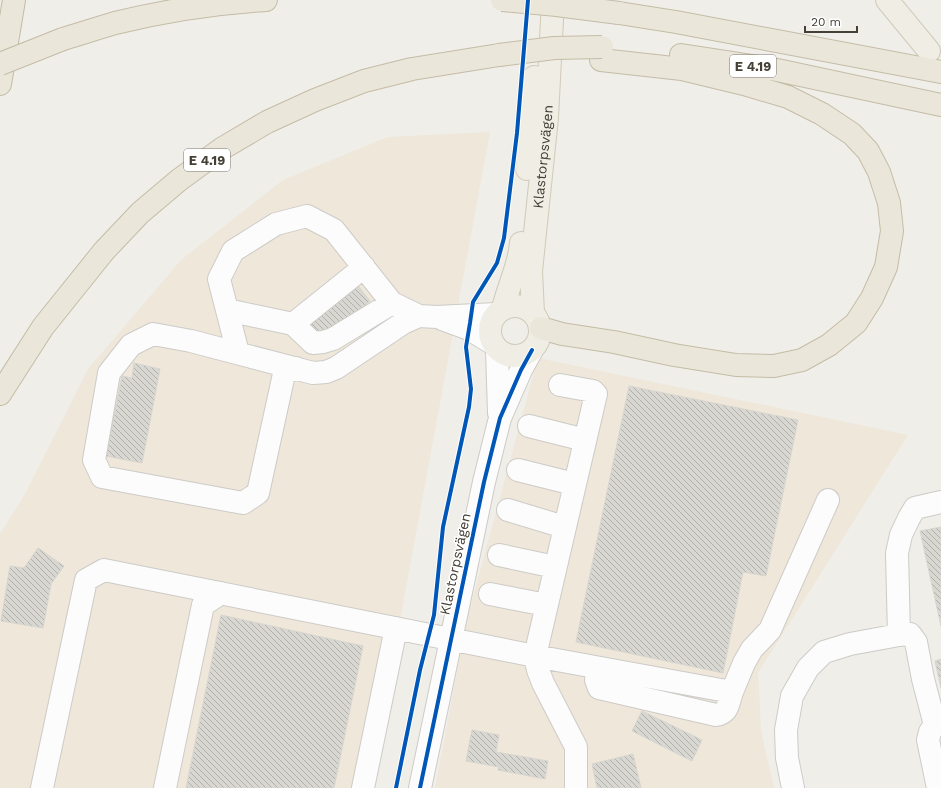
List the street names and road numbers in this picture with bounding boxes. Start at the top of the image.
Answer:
road number: E 4.19 [730,55,776,77]
street label: Klastorpsvägen [530,104,556,209]
road number: E 4.19 [184,149,230,171]
street label: Klastorpsvägen [436,512,474,616]

